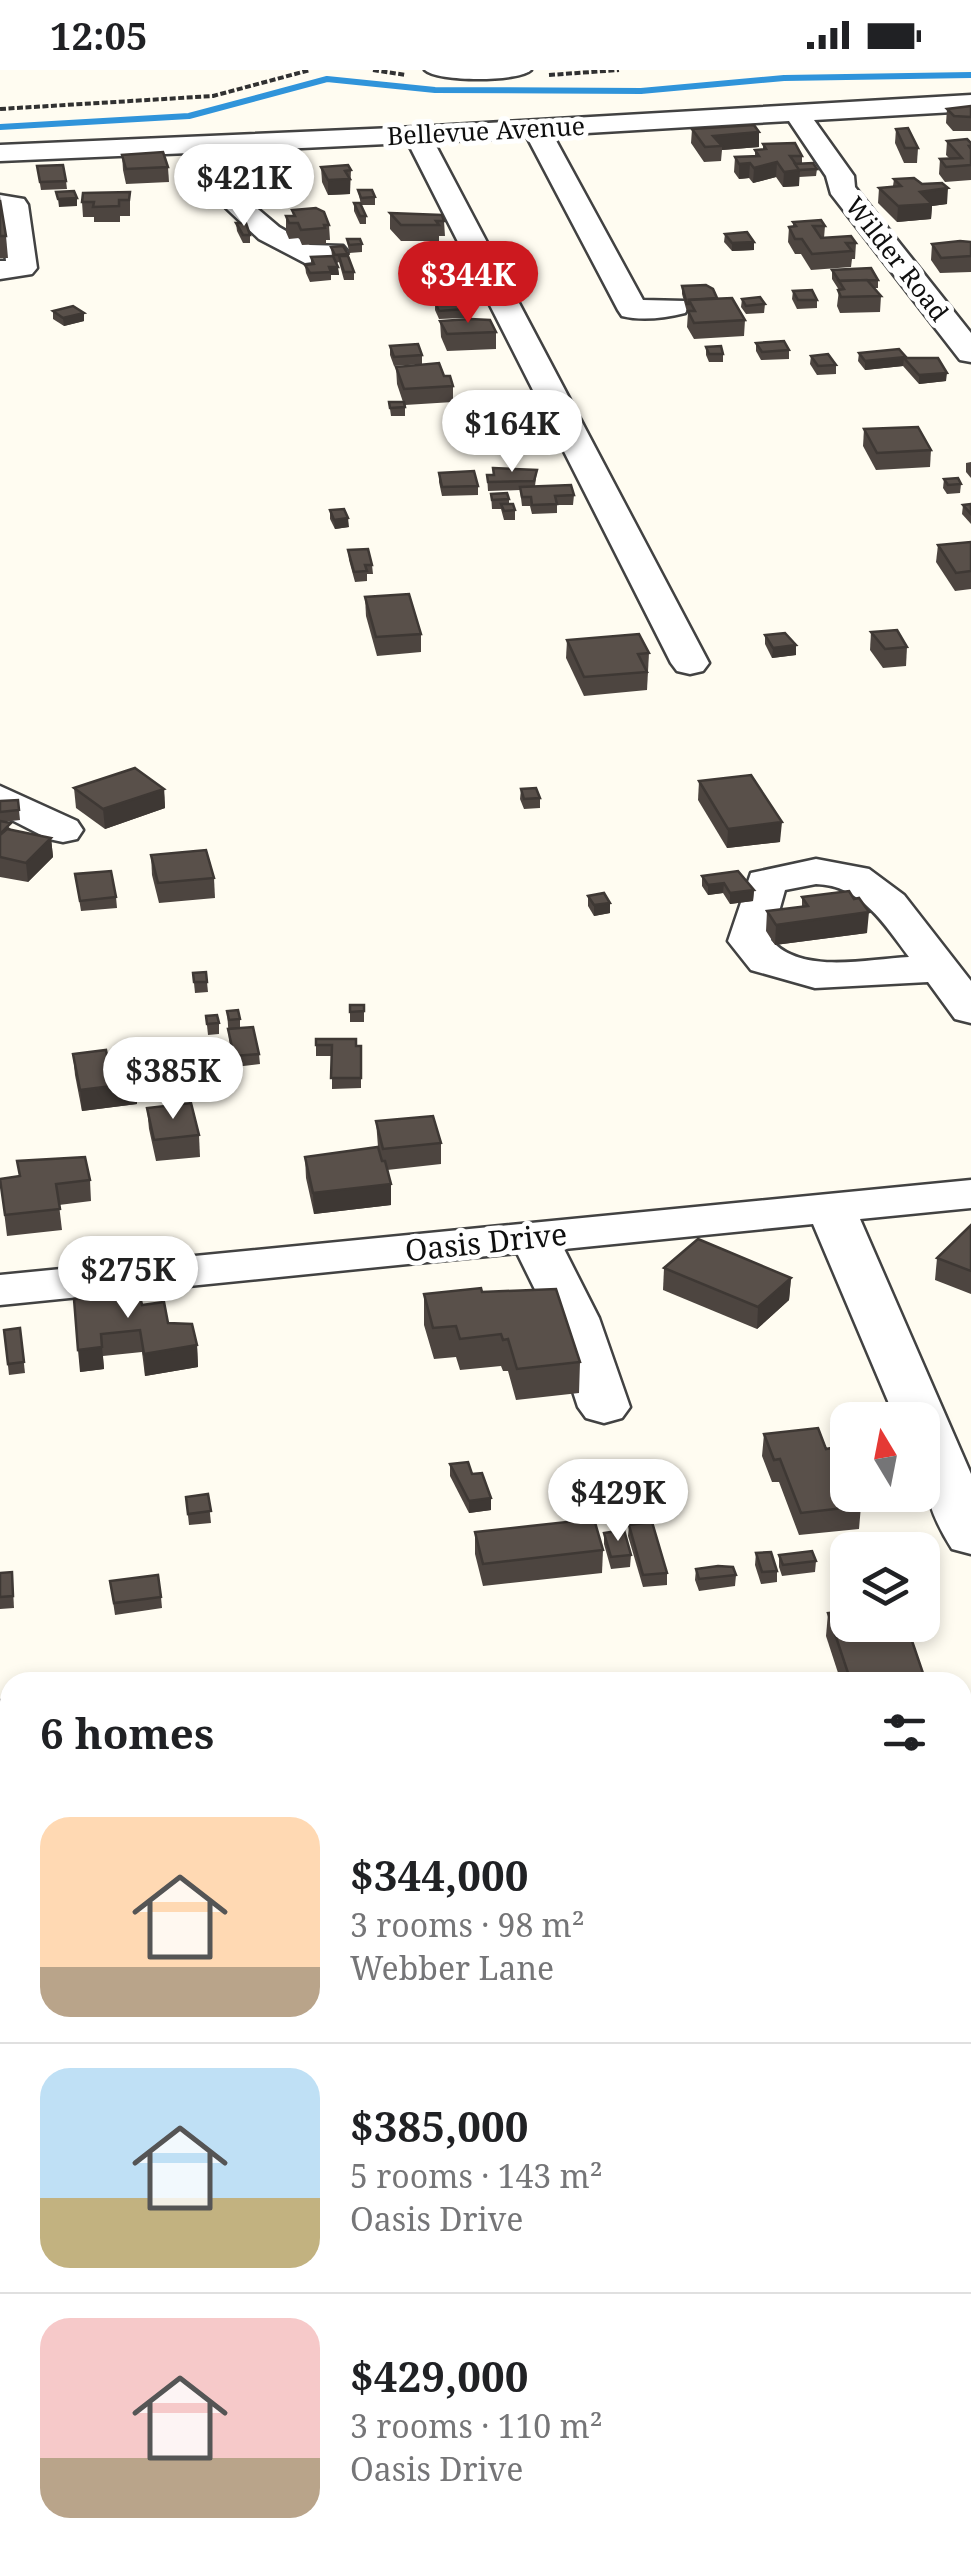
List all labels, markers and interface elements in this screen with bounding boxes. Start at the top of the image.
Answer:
text: 12:05 [50,9,147,61]
street label: Bellevue Avenue [386,108,586,152]
pin: $421K [174,144,314,229]
text: $421K [196,155,292,198]
street label: Wilder Road [838,189,957,328]
pin: $344K [398,241,538,326]
text: $344K [420,252,516,295]
pin: $164K [442,390,582,475]
text: $164K [464,401,560,444]
pin: $385K [103,1037,243,1122]
text: $385K [125,1048,221,1091]
street label: Oasis Drive [403,1213,569,1270]
pin: $275K [58,1236,198,1321]
text: $275K [80,1247,176,1290]
north arrow [830,1402,940,1512]
map controls [830,1402,940,1642]
pin: $429K [548,1459,688,1544]
text: $429K [570,1470,666,1513]
button: layers [830,1532,940,1642]
text: 6 homes [40,1704,214,1761]
icon: filters [877,1705,932,1760]
text: $344,000 [350,1846,528,1903]
icon: home [120,1857,240,1977]
text: 3 rooms · 98 m² [350,1903,585,1946]
text: Webber Lane [350,1946,554,1989]
text: $385,000 [350,2097,528,2154]
icon: home [120,2108,240,2228]
text: 5 rooms · 143 m² [350,2154,603,2197]
text: Oasis Drive [350,2197,523,2240]
text: $429,000 [350,2347,528,2404]
icon: home [120,2358,240,2478]
text: 3 rooms · 110 m² [350,2404,603,2447]
text: Oasis Drive [350,2447,523,2490]

